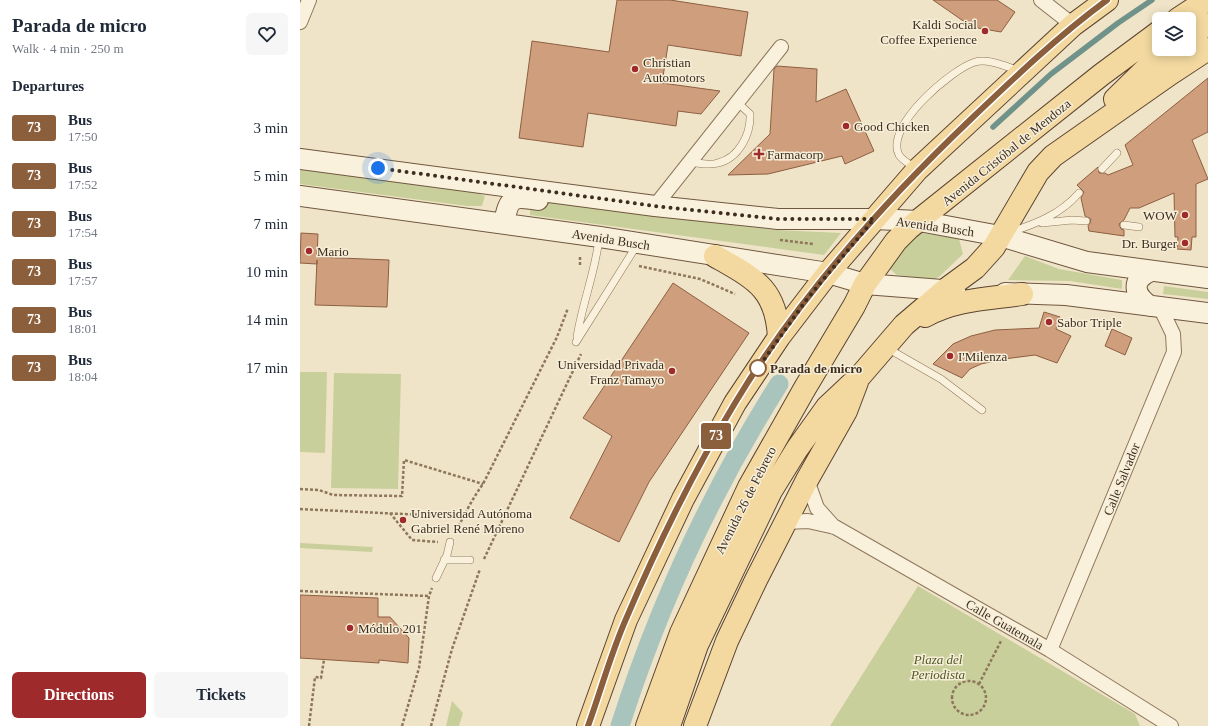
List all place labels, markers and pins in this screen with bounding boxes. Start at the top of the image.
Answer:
place label: Kaldi Social Coffee Experience [880,17,977,47]
marker: Kaldi Social Coffee Experience [980,26,990,36]
place label: Christian Automotors [643,55,705,85]
marker: Christian Automotors [630,64,640,74]
place label: Good Chicken [854,119,930,134]
marker: Good Chicken [841,121,851,131]
place label: Farmacorp [767,147,823,162]
marker: Farmacorp [754,149,764,159]
place label: WOW [1143,208,1178,223]
marker: WOW [1180,210,1190,220]
place label: Dr. Burger [1122,236,1178,251]
marker: Dr. Burger [1180,238,1190,248]
place label: Mario [317,244,349,259]
marker: Mario [304,246,314,256]
place label: Sabor Triple [1057,315,1122,330]
marker: Sabor Triple [1044,317,1054,327]
place label: I'Milenza [958,349,1007,364]
marker: I'Milenza [945,351,955,361]
place label: Universidad Privada Franz Tamayo [557,357,664,387]
marker: Parada de micro [749,359,767,377]
place label: Parada de micro [770,361,862,376]
marker: Universidad Privada Franz Tamayo [667,366,677,376]
place label: Universidad Autónoma Gabriel René Moreno [411,506,532,536]
marker: Universidad Autónoma Gabriel René Moreno [398,515,408,525]
place label: Módulo 201 [358,621,422,636]
marker: Módulo 201 [345,623,355,633]

